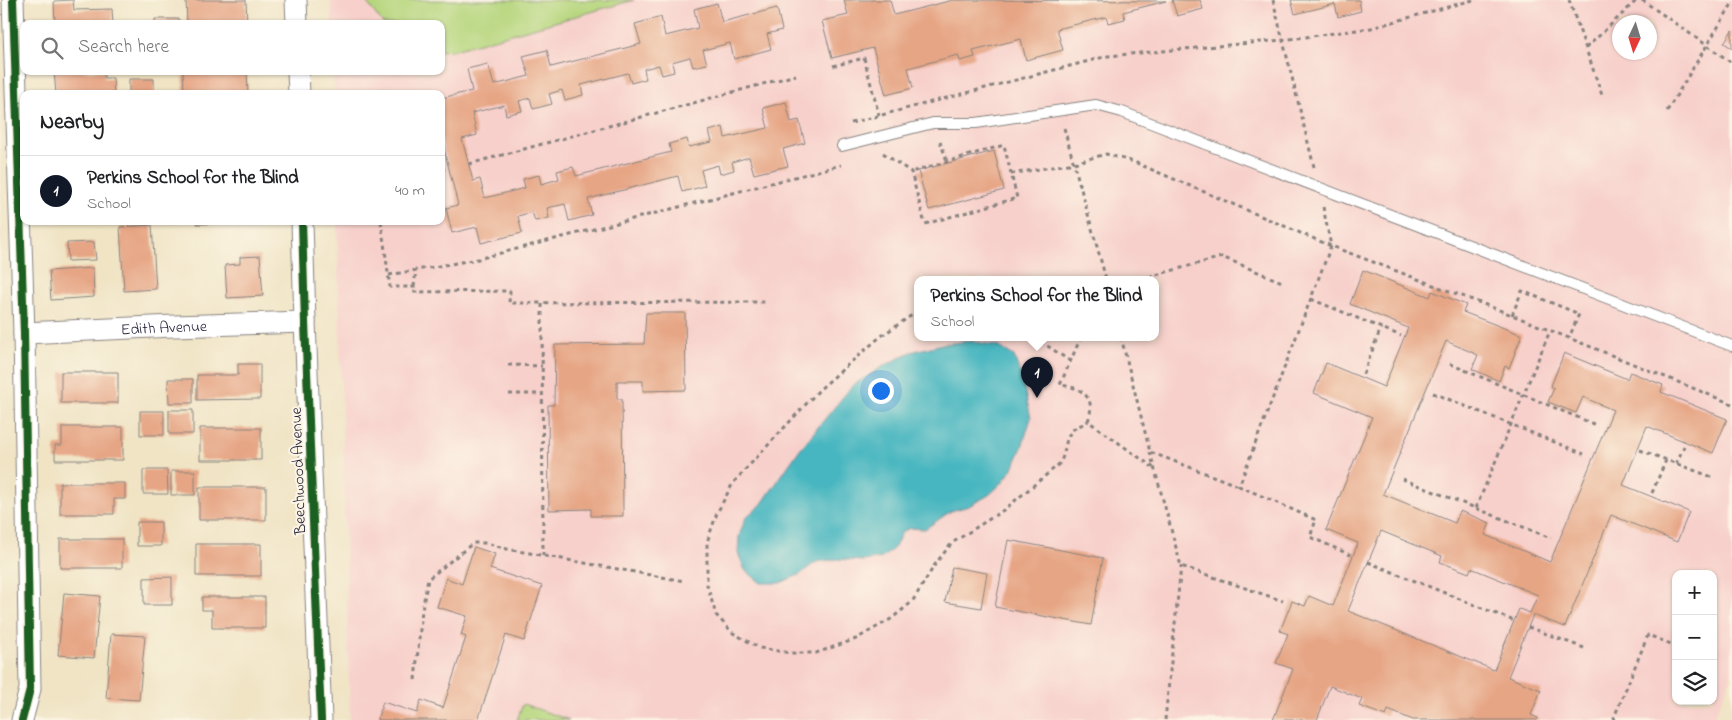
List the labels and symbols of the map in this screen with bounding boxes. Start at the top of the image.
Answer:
north arrow [1612,15,1657,60]
street label: Edith Avenue [120,315,208,342]
pin: 1 [1021,357,1053,398]
your location [868,378,894,404]
street label: Beechwood Avenue [285,406,313,536]

